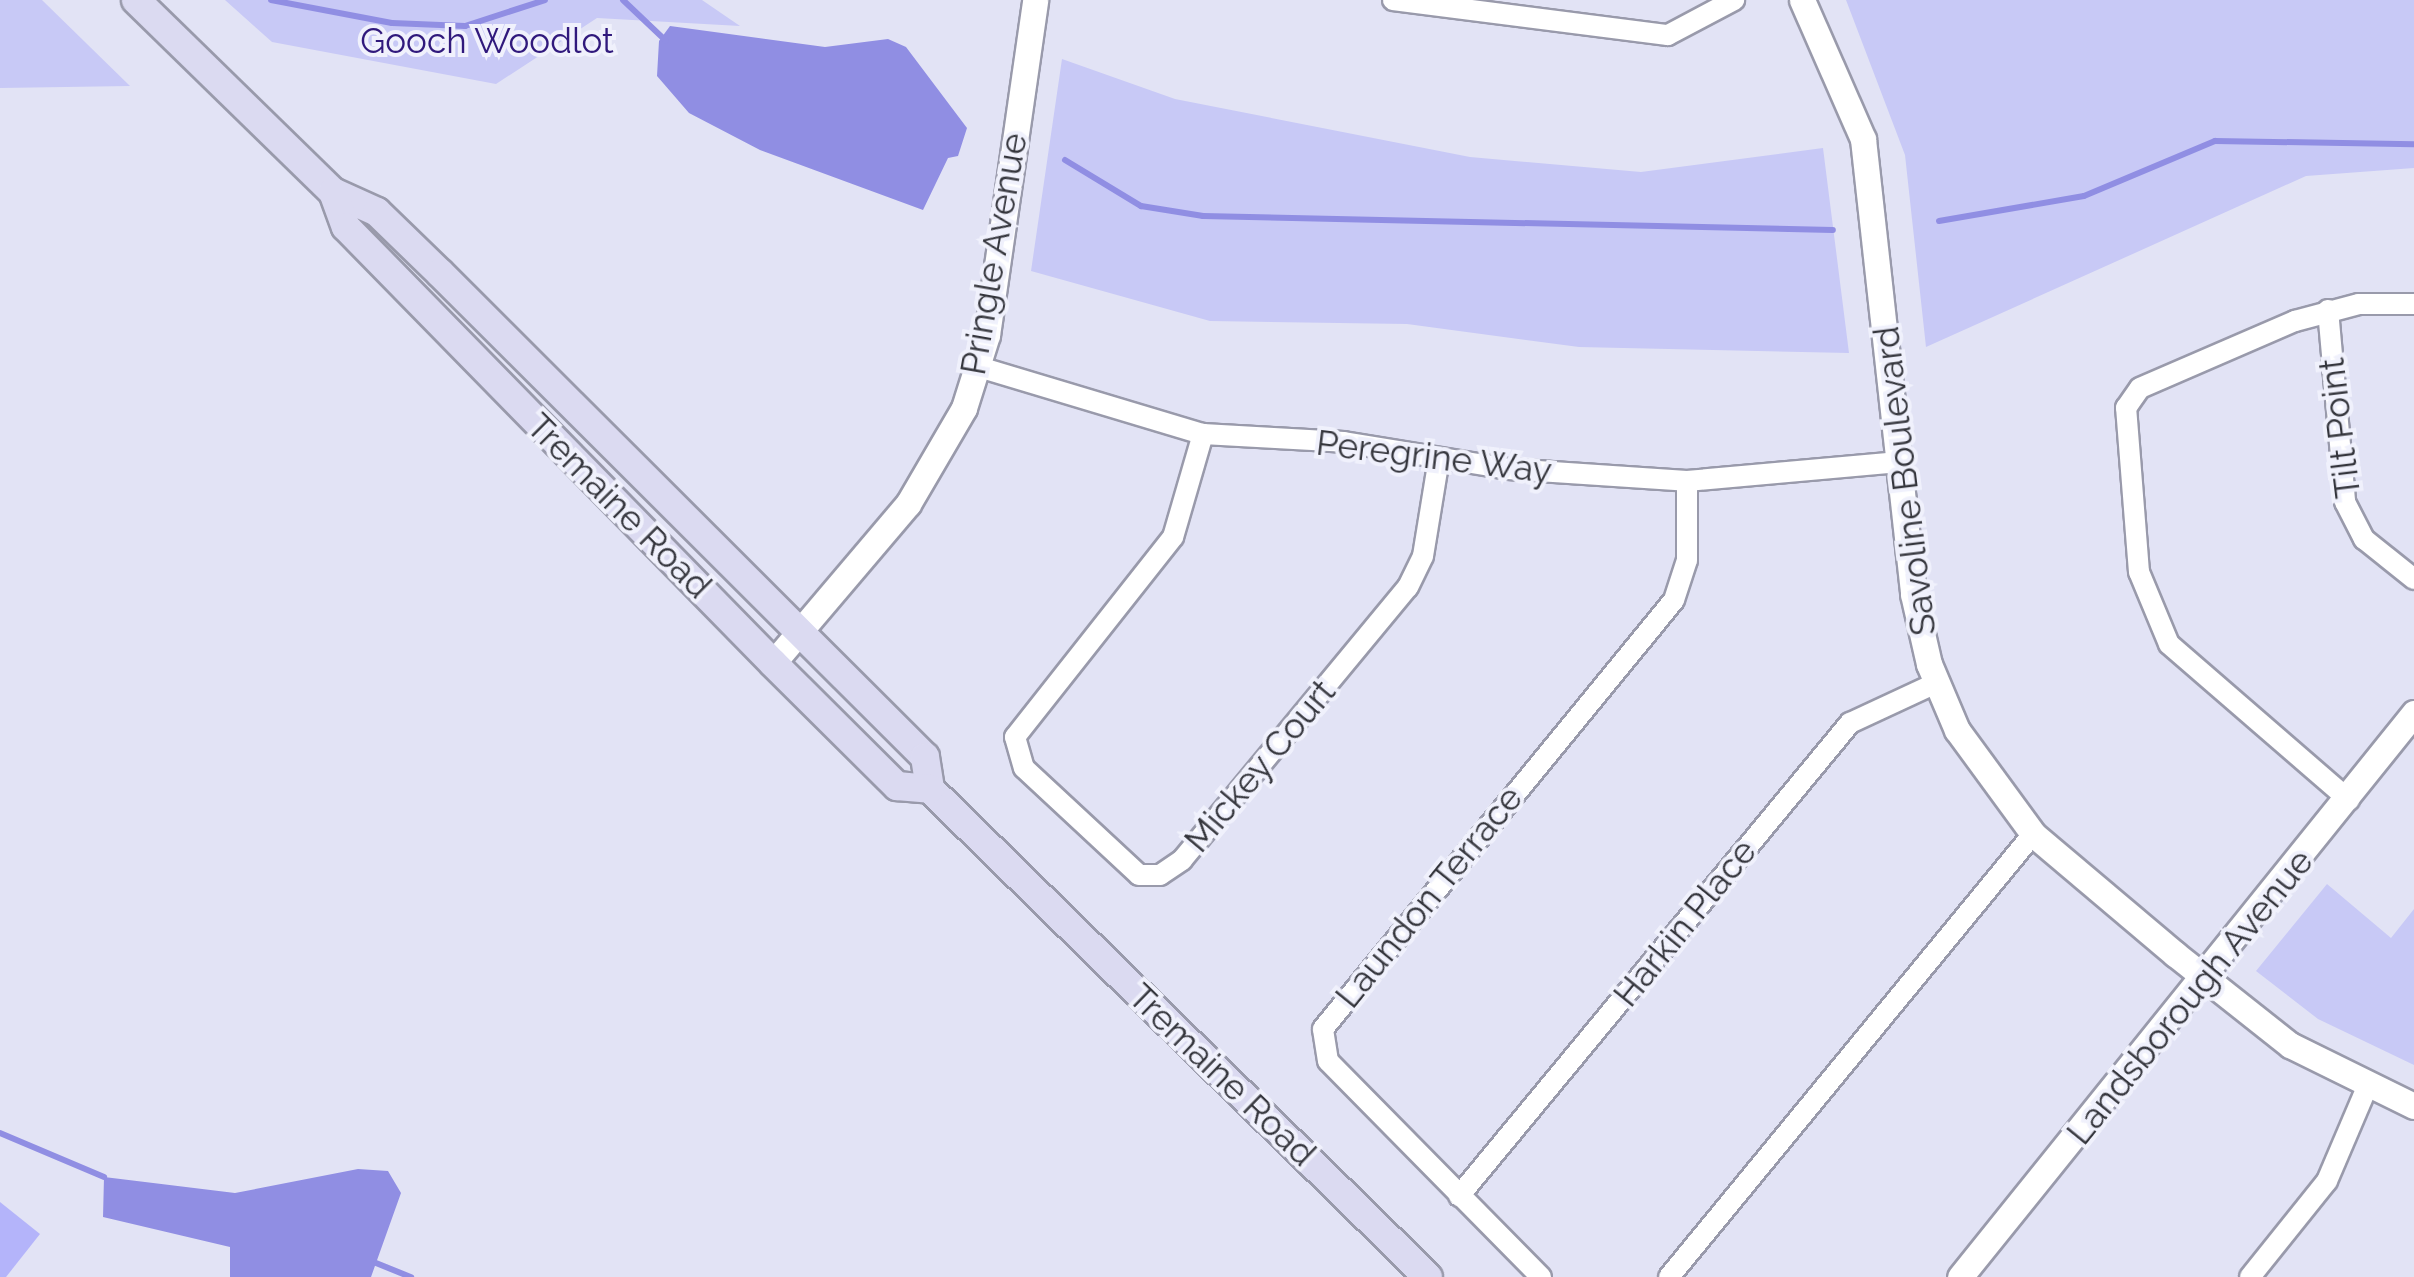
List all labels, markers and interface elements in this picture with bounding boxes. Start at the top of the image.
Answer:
park label: Gooch Woodlot [360,20,614,62]
street label: Pringle Avenue [952,129,1036,379]
street label: Savoline Boulevard [1865,324,1945,638]
street label: Tilt Point [2311,355,2369,501]
street label: Tremaine Road [518,405,720,607]
street label: Peregrine Way [1313,422,1555,492]
street label: Mickey Court [1176,671,1344,861]
street label: Laundon Terrace [1327,777,1531,1017]
street label: Harkin Place [1605,831,1765,1015]
street label: Landsborough Avenue [2058,841,2322,1153]
street label: Tremaine Road [1120,975,1324,1175]

